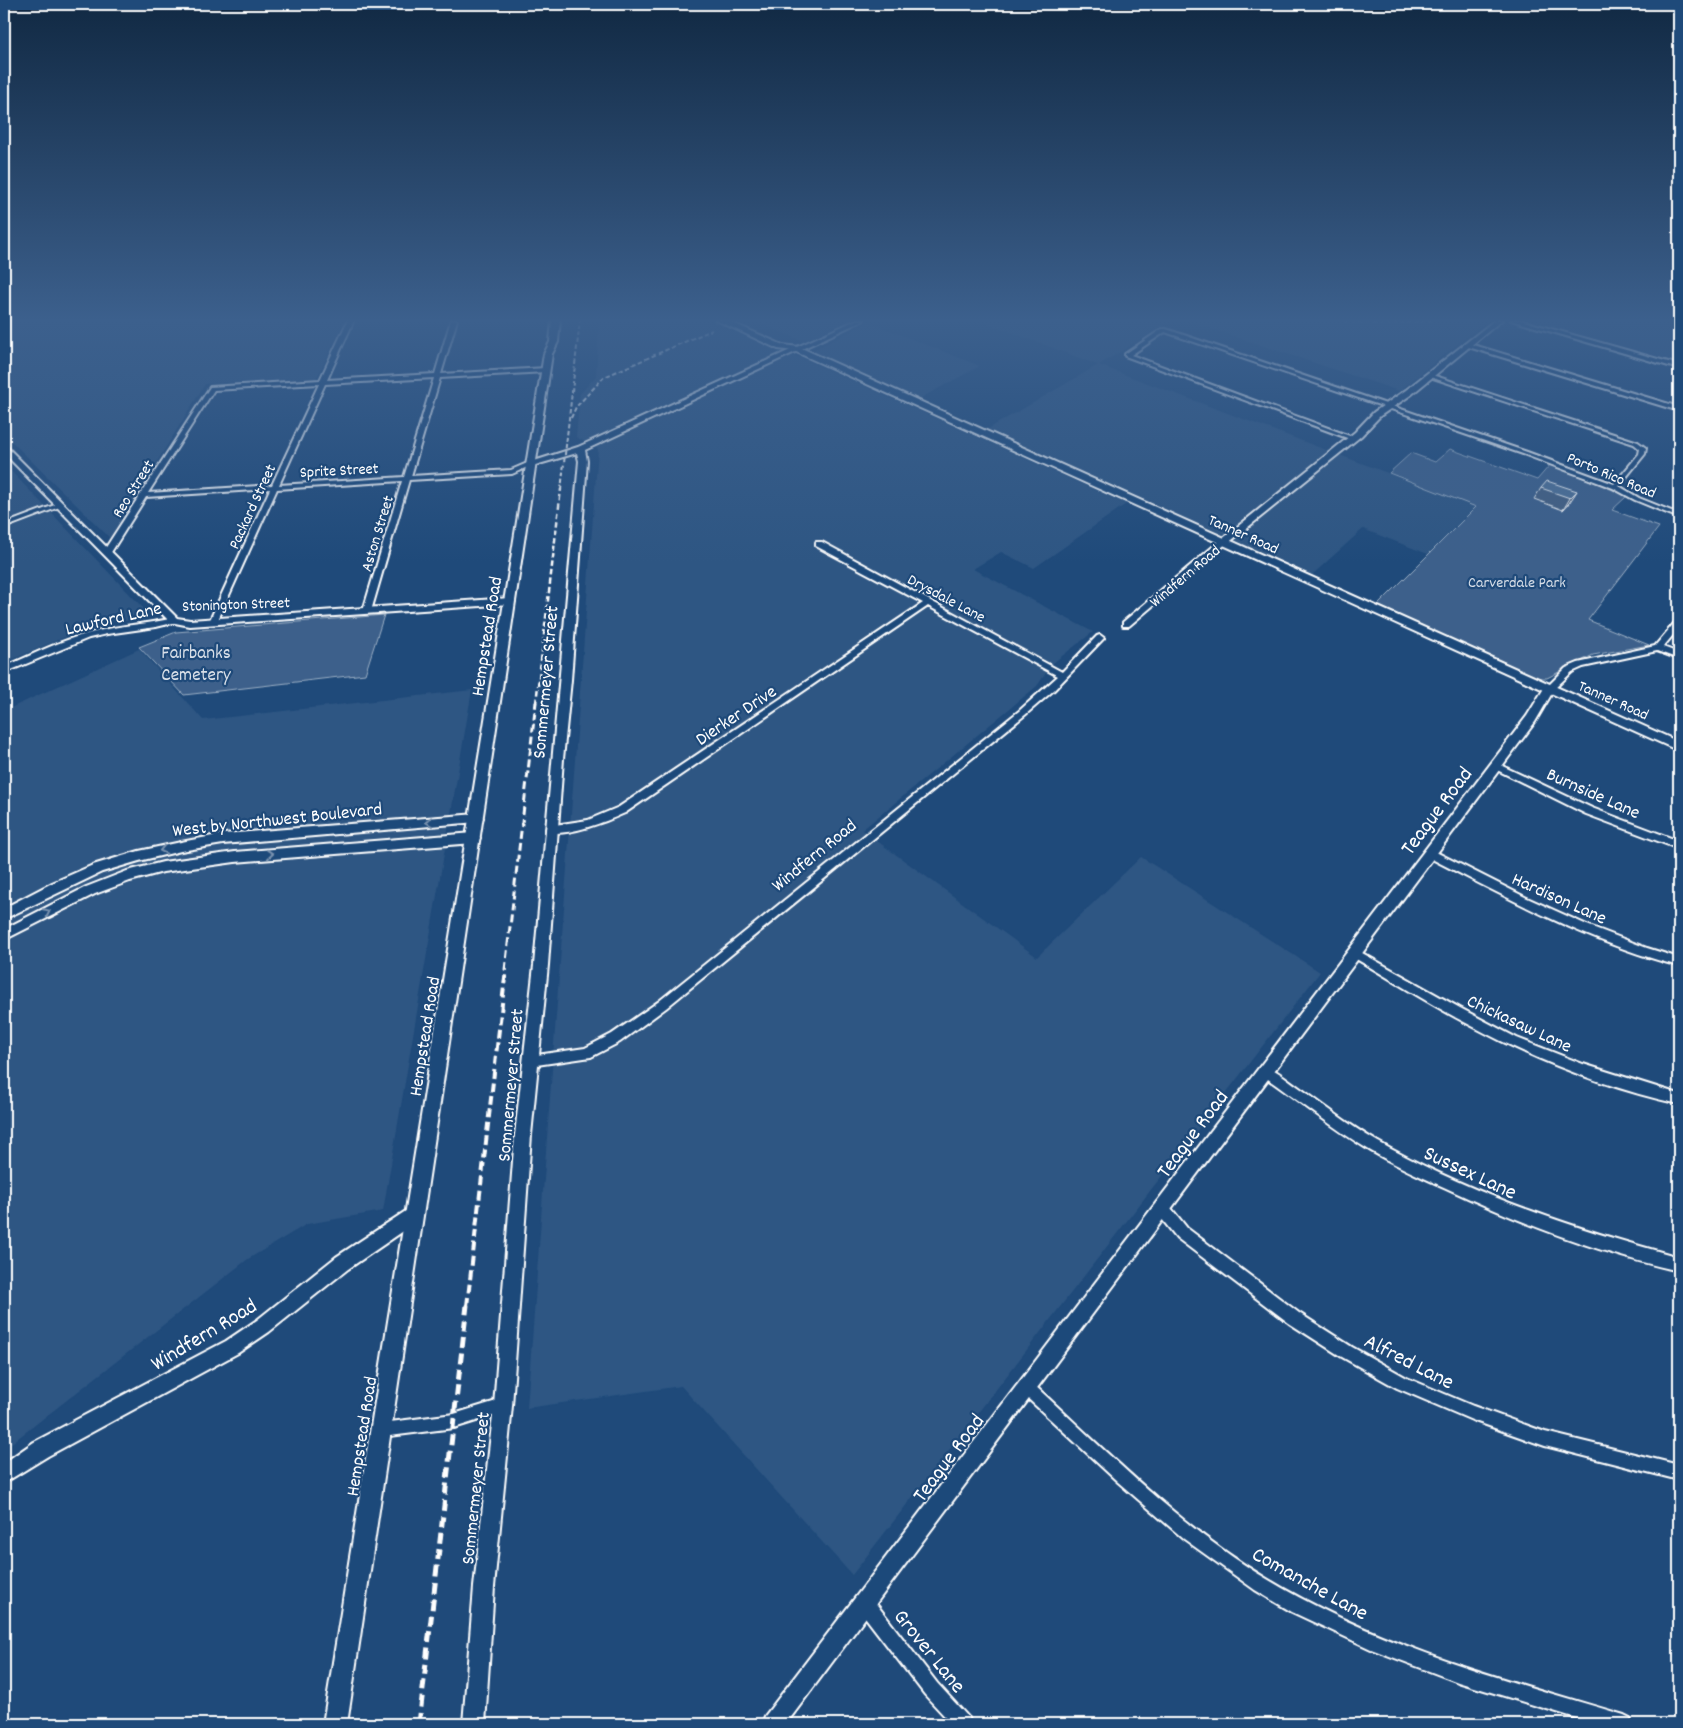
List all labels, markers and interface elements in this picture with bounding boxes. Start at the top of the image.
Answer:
street label: Porto Rico Road [1563,447,1659,505]
street label: Reo Street [107,456,161,523]
street label: Sprite Street [299,458,379,485]
street label: Packard Street [224,461,283,553]
street label: Aston Street [356,493,401,575]
street label: Tanner Road [1204,509,1282,561]
street label: Windfern Road [1145,540,1226,614]
street label: Drysdale Lane [903,569,989,629]
park label: Carverdale Park [1468,572,1566,595]
street label: Hempstead Road [466,575,511,698]
street label: Stonington Street [182,592,290,619]
street label: Lawford Lane [63,596,165,645]
street label: Sommermeyer Street [527,605,568,760]
park label: Fairbanks Cemetery [161,641,231,690]
street label: Tanner Road [1574,675,1652,727]
street label: Dierker Drive [691,680,783,754]
street label: Teague Road [1394,761,1481,863]
street label: Burnside Lane [1541,763,1644,828]
street label: West by Northwest Boulevard [171,797,384,846]
street label: Windfern Road [767,814,864,900]
one-way arrow [424,816,432,827]
one-way arrow [159,844,167,855]
one-way arrow [266,849,274,860]
street label: Hardison Lane [1507,867,1610,933]
one-way arrow [42,908,51,918]
street label: Hempstead Road [404,975,449,1098]
street label: Chickasaw Lane [1462,989,1576,1061]
street label: Sommermeyer Street [492,1008,533,1163]
street label: Teague Road [1150,1084,1237,1186]
street label: Sussex Lane [1418,1139,1521,1209]
street label: Windfern Road [146,1292,264,1380]
street label: Alfred Lane [1358,1327,1459,1399]
street label: Hempstead Road [341,1375,386,1498]
street label: Teague Road [906,1408,993,1510]
street label: Sommermeyer Street [456,1411,499,1566]
street label: Comanche Lane [1245,1540,1373,1630]
street label: Grover Lane [885,1603,972,1701]

